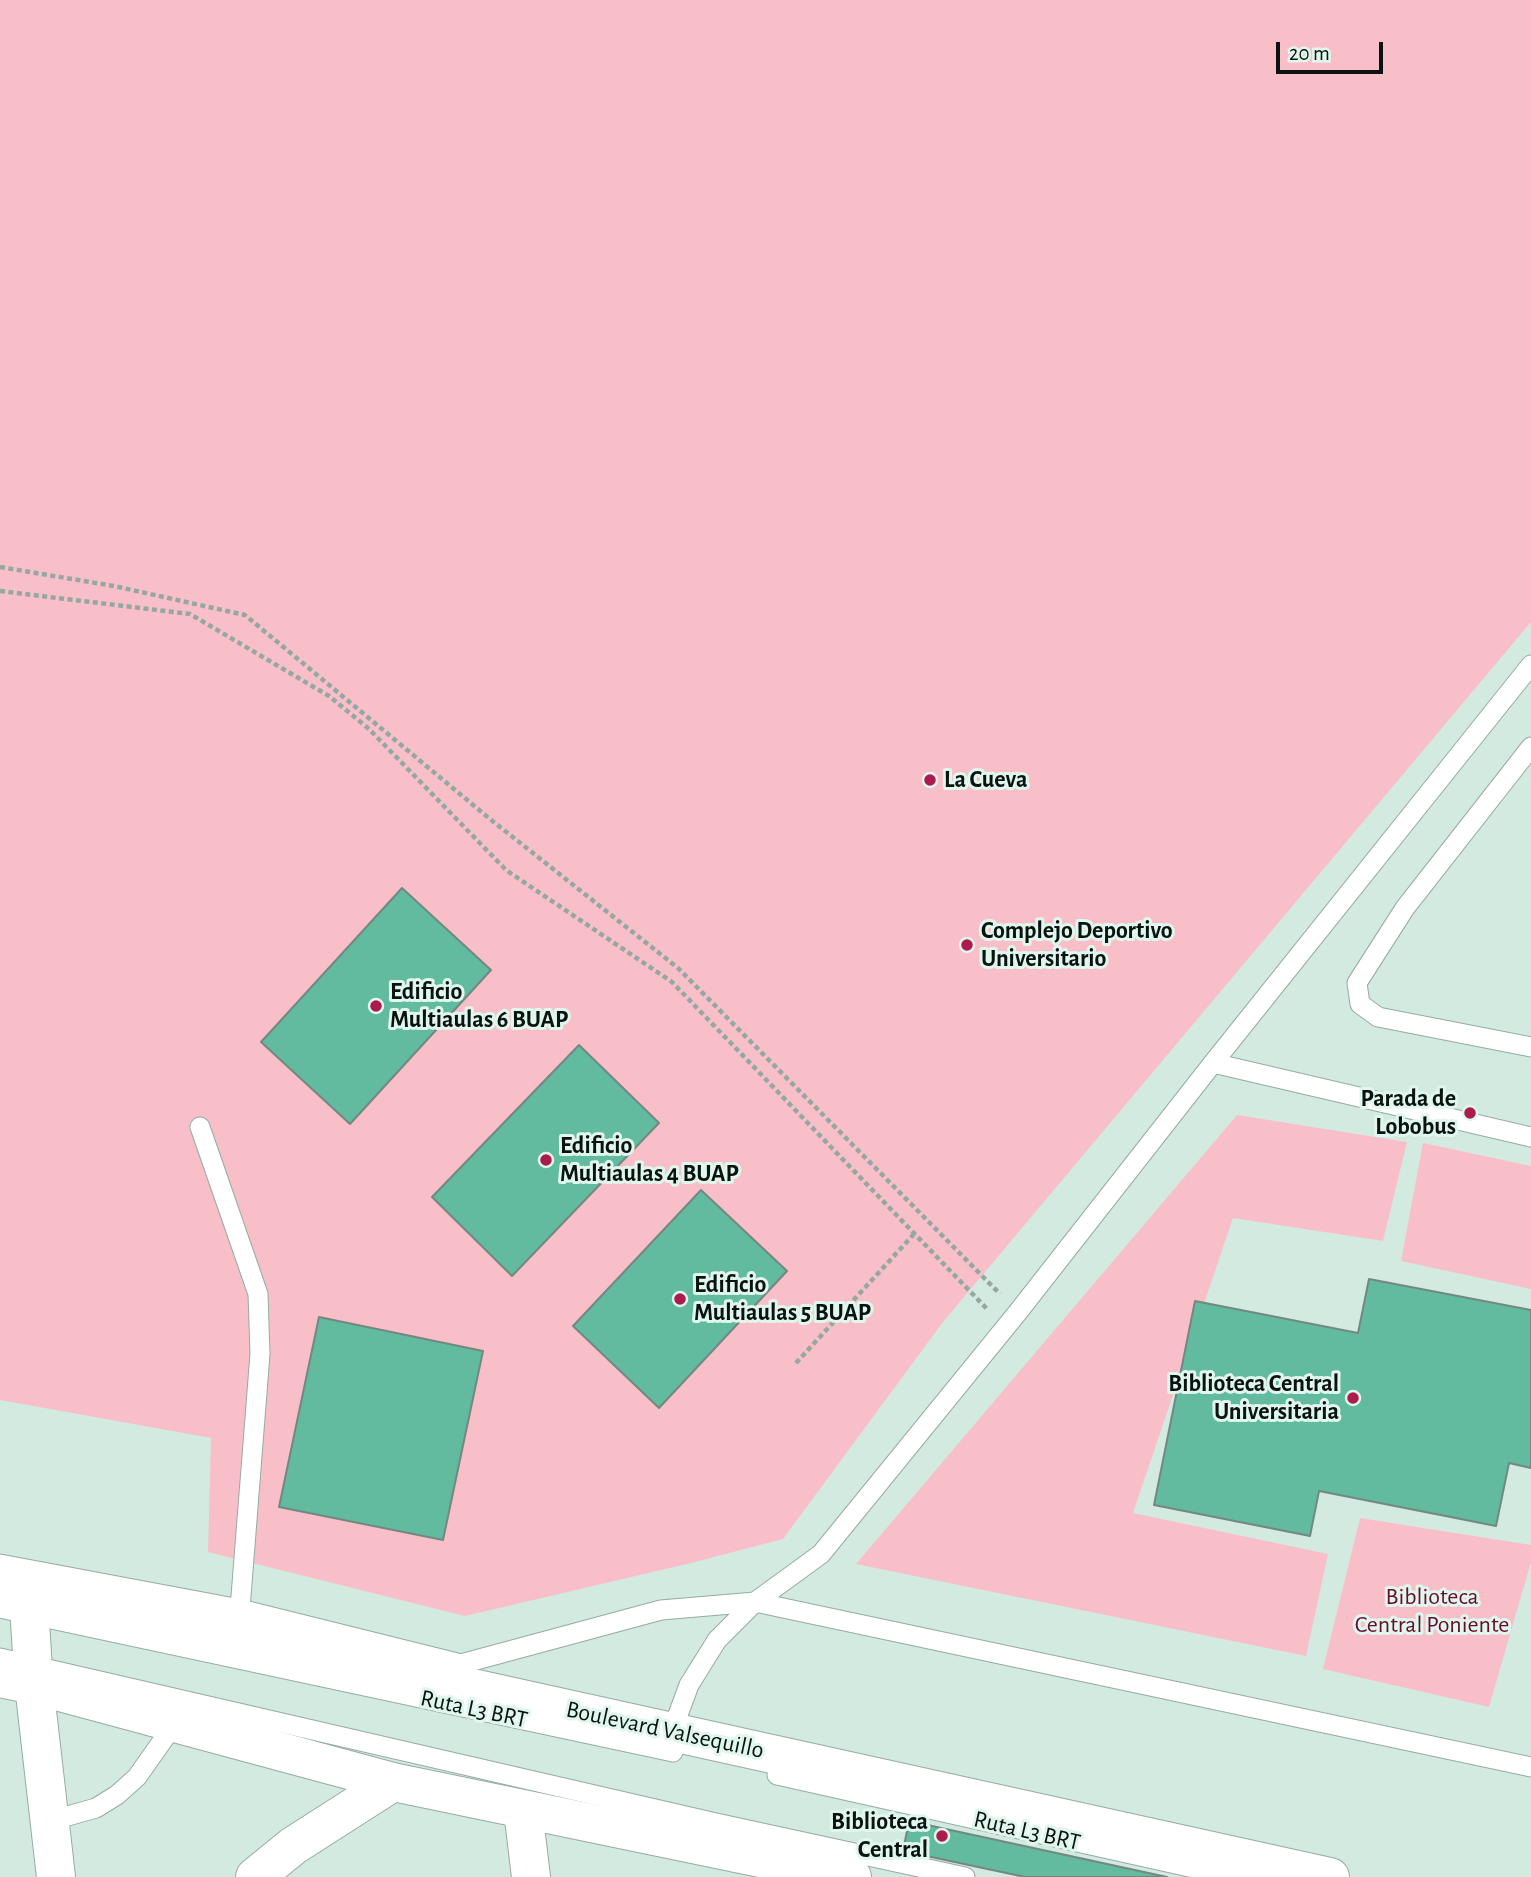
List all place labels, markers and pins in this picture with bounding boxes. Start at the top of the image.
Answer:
place label: La Cueva [944,766,1027,794]
marker: La Cueva [922,772,938,788]
place label: Complejo Deportivo Universitario [981,917,1173,973]
marker: Complejo Deportivo Universitario [959,937,975,953]
place label: Edificio Multiaulas 6 BUAP [390,978,568,1034]
marker: Edificio Multiaulas 6 BUAP [368,998,384,1014]
place label: Parada de Lobobus [1360,1085,1456,1141]
marker: Parada de Lobobus [1462,1105,1478,1121]
place label: Edificio Multiaulas 4 BUAP [560,1132,739,1188]
marker: Edificio Multiaulas 4 BUAP [538,1152,554,1168]
place label: Edificio Multiaulas 5 BUAP [694,1271,871,1327]
marker: Edificio Multiaulas 5 BUAP [672,1291,688,1307]
place label: Biblioteca Central Universitaria [1168,1370,1339,1426]
marker: Biblioteca Central Universitaria [1345,1390,1361,1406]
place label: Biblioteca Central [831,1808,928,1864]
marker: Biblioteca Central [934,1828,950,1844]

